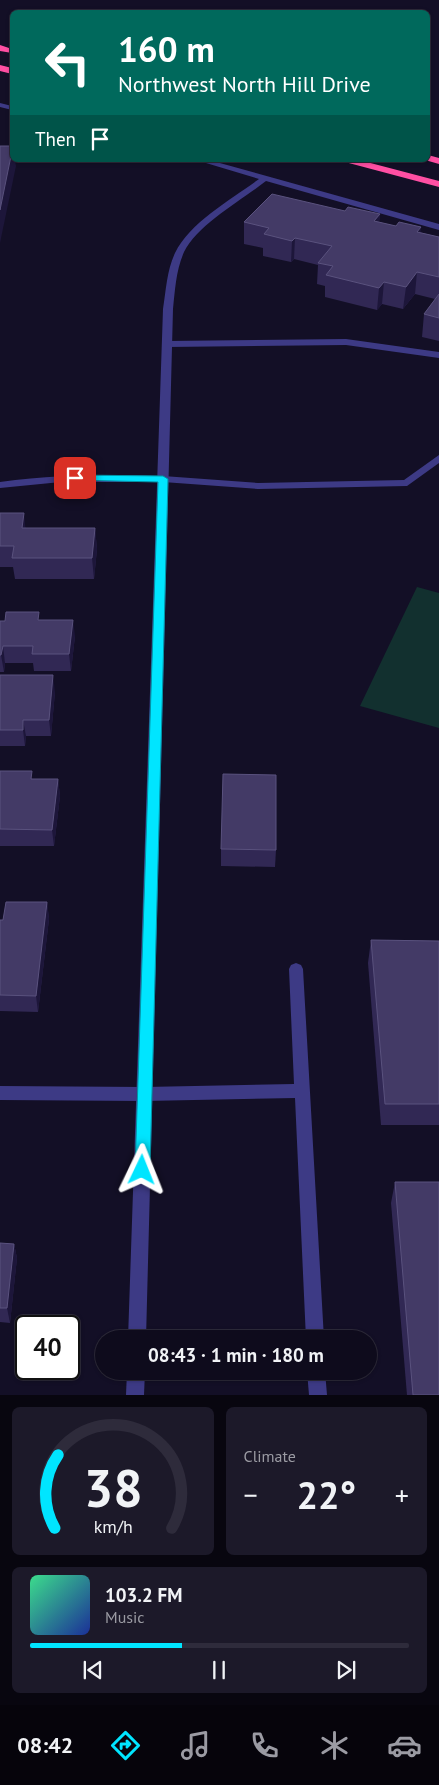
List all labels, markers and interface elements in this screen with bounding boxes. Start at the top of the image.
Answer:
text: 160 m [118,26,215,72]
icon: left [35,30,100,95]
text: Northwest North Hill Drive [118,70,371,98]
icon: arrive [86,125,114,153]
text: Then [35,127,76,151]
pin [54,457,96,499]
icon: arrive [61,464,89,492]
position arrow [115,1143,167,1195]
speed limit sign: 40 [15,1315,80,1380]
text: 08:43 · 1 min · 180 m [148,1343,324,1367]
text: Climate [244,1446,296,1466]
text: 38 [83,1454,142,1521]
text: 22° [296,1470,356,1519]
text: − [244,1476,258,1513]
text: + [395,1476,409,1513]
text: km/h [93,1515,132,1538]
text: 103.2 FM [105,1583,182,1607]
text: Music [105,1607,145,1627]
icon: previous [79,1656,107,1684]
icon: pause [205,1656,233,1684]
icon: next [332,1656,360,1684]
icon: directions [108,1728,143,1763]
icon: music [178,1728,213,1763]
icon: phone [247,1728,282,1763]
icon: climate [317,1728,352,1763]
icon: car [387,1728,422,1763]
text: 08:42 [17,1731,73,1759]

